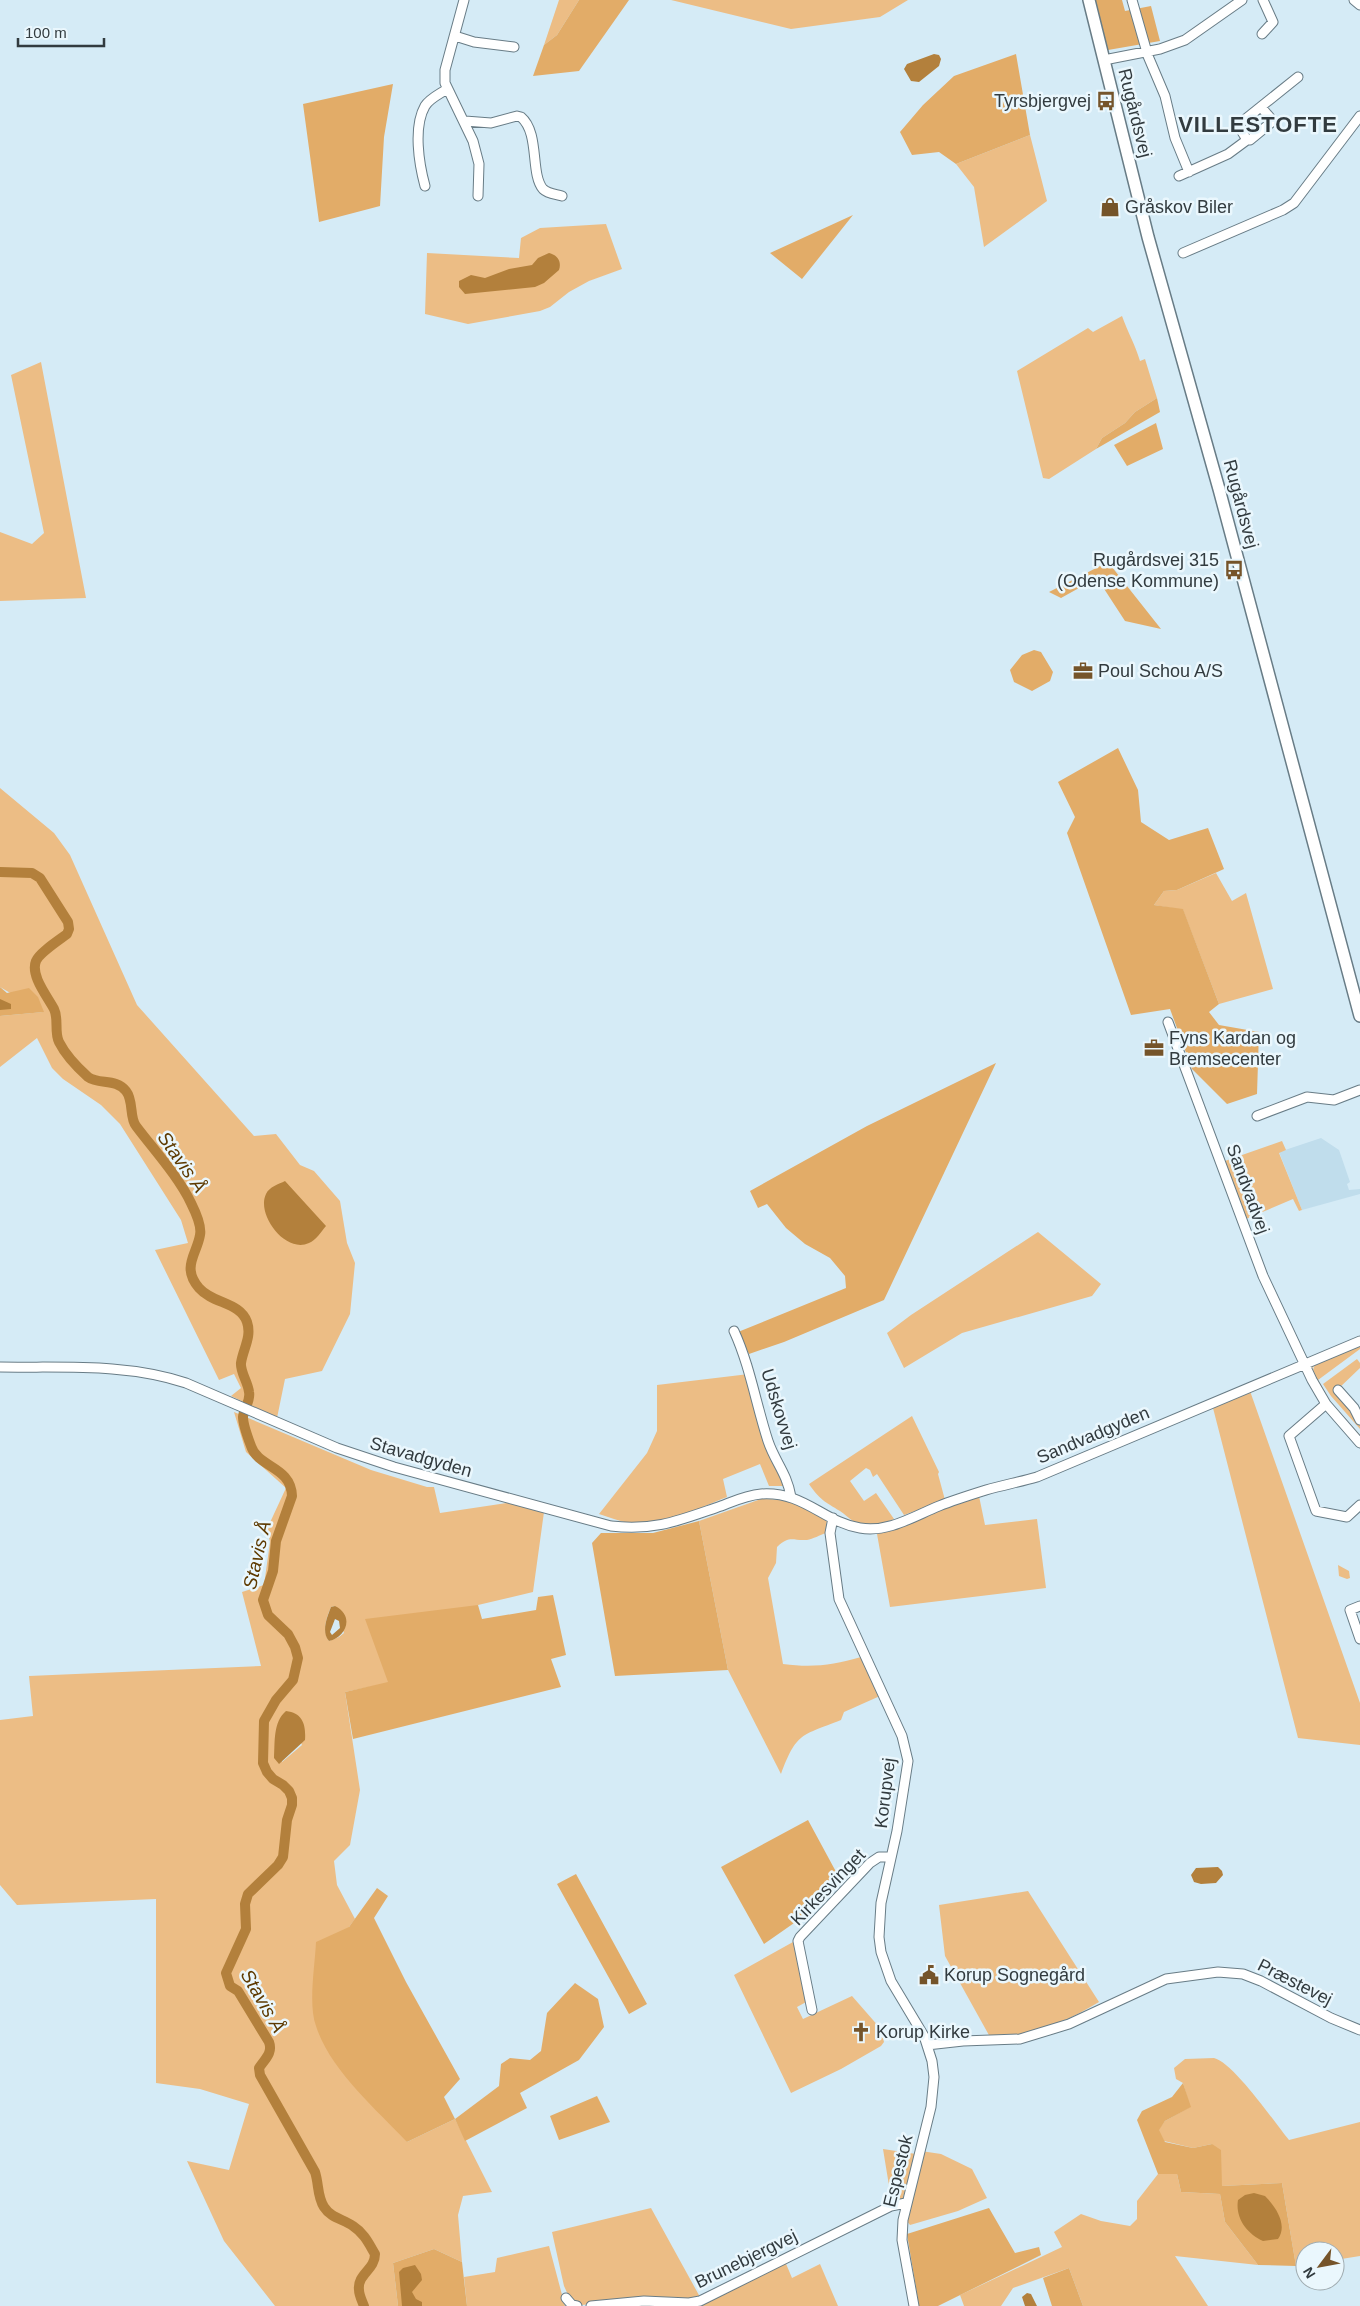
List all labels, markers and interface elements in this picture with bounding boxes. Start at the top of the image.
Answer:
scale bar [18,15,104,47]
text: 100 m [25,24,67,41]
street label: Rugårdsvej [1114,66,1156,160]
bus stop icon: Tyrsbjergvej [1095,90,1117,112]
place label: Tyrsbjergvej [994,91,1091,111]
district label: VILLESTOFTE [1178,112,1338,137]
shop icon: Gråskov Biler [1099,196,1121,218]
place label: Gråskov Biler [1125,197,1233,217]
street label: Rugårdsvej [1220,457,1262,551]
place label: Rugårdsvej 315 (Odense Kommune) [1057,550,1219,591]
bus stop icon: Rugårdsvej 315 (Odense Kommune) [1223,559,1245,581]
office icon: Poul Schou A/S [1072,660,1094,682]
place label: Poul Schou A/S [1098,661,1223,681]
place label: Fyns Kardan og Bremsecenter [1169,1028,1296,1069]
office icon: Fyns Kardan og Bremsecenter [1143,1037,1165,1059]
water label: Stavis Å [153,1127,211,1197]
street label: Sandvadvej [1223,1141,1273,1237]
street label: Udskovvej [757,1366,801,1452]
street label: Sandvadgyden [1034,1402,1152,1468]
street label: Stavadgyden [368,1433,474,1481]
water label: Stavis Å [239,1519,275,1591]
street label: Korupvej [871,1757,899,1829]
street label: Kirkesvinget [787,1845,869,1929]
street label: Præstevej [1254,1955,1336,2009]
public building icon: Korup Sognegård [918,1964,940,1986]
place label: Korup Sognegård [944,1965,1085,1985]
water label: Stavis Å [236,1966,290,2036]
church icon: Korup Kirke [850,2021,872,2043]
place label: Korup Kirke [876,2022,970,2042]
street label: Espestok [879,2132,917,2209]
street label: Brunebjergvej [692,2226,800,2292]
north arrow [1295,2241,1345,2291]
text: N [1300,2264,1318,2281]

